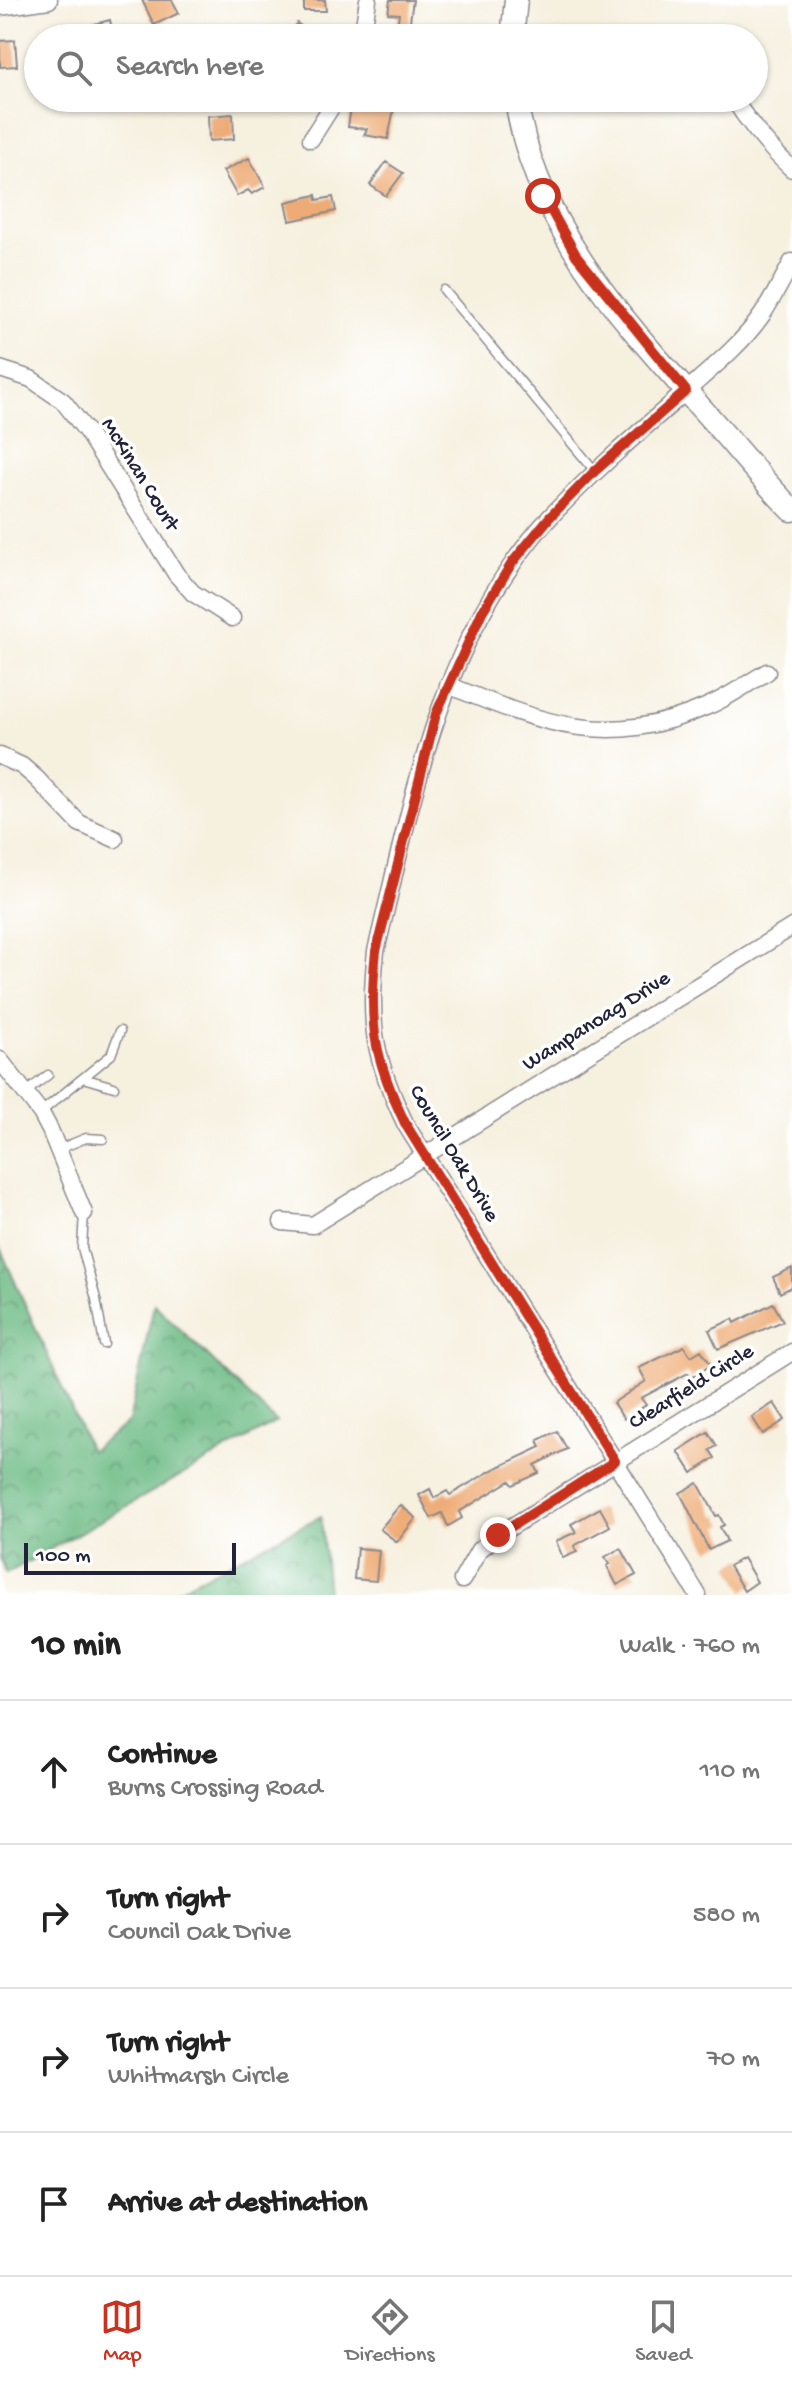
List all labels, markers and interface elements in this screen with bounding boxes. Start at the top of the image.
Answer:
search box [24,24,768,112]
icon: search [52,46,96,90]
text: Search here [116,51,264,86]
route start [525,178,561,214]
street label: McKinan Court [94,414,185,538]
street label: Wampanoag Drive [518,966,676,1078]
street label: Council Oak Drive [402,1081,504,1228]
street label: Clearfield Circle [625,1339,760,1437]
route end [480,1517,516,1553]
scale bar [24,1539,236,1575]
text: 100 m [36,1544,91,1570]
text: 10 min [32,1627,121,1667]
text: Walk · 760 m [620,1632,760,1663]
text: Continue [108,1739,217,1774]
icon: ahead [32,1750,76,1794]
text: 110 m [700,1757,760,1788]
text: Burns Crossing Road [108,1774,322,1805]
text: Turn right [108,1883,228,1918]
icon: right [32,1894,76,1938]
text: 580 m [693,1901,760,1932]
text: Council Oak Drive [108,1918,291,1949]
text: Turn right [108,2027,228,2062]
icon: right [32,2038,76,2082]
text: 70 m [707,2045,760,2076]
text: Whitmarsh Circle [108,2062,289,2093]
icon: arrive [32,2182,76,2226]
text: Arrive at destination [108,2187,368,2222]
tab: Map [100,2295,144,2369]
tab: Directions [345,2295,435,2369]
tab: Saved [635,2295,692,2369]

